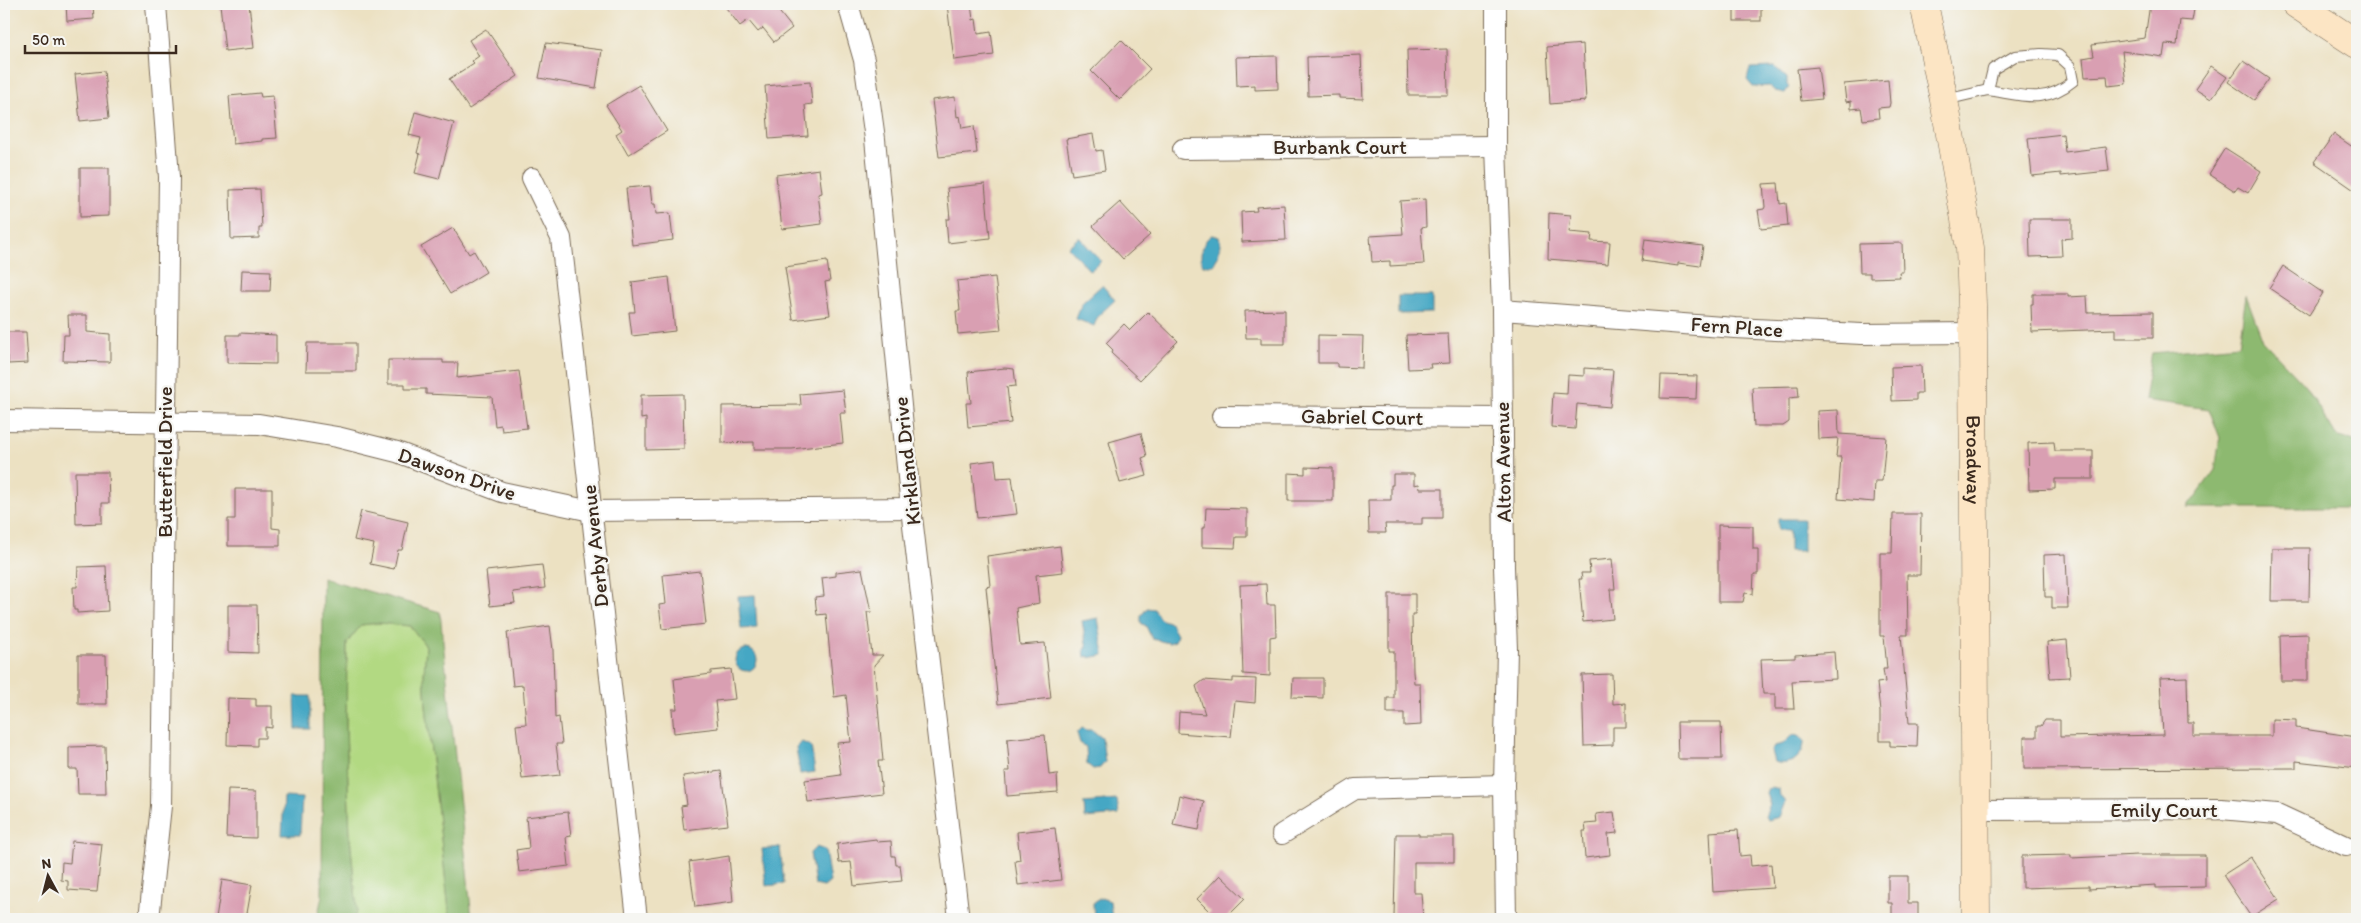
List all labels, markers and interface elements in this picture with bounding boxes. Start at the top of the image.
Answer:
scale bar [25,22,176,54]
text: 50 m [32,31,65,49]
street label: Burbank Court [1273,134,1407,159]
street label: Fern Place [1690,311,1784,342]
street label: Butterfield Drive [152,386,177,538]
street label: Kirkland Drive [887,395,926,527]
street label: Alton Avenue [1489,401,1516,523]
street label: Gabriel Court [1301,403,1424,430]
street label: Broadway [1961,415,1987,504]
street label: Dawson Drive [395,442,519,505]
street label: Derby Avenue [576,483,613,609]
street label: Emily Court [2110,797,2218,822]
north arrow [22,850,72,900]
text: N [41,855,52,873]

